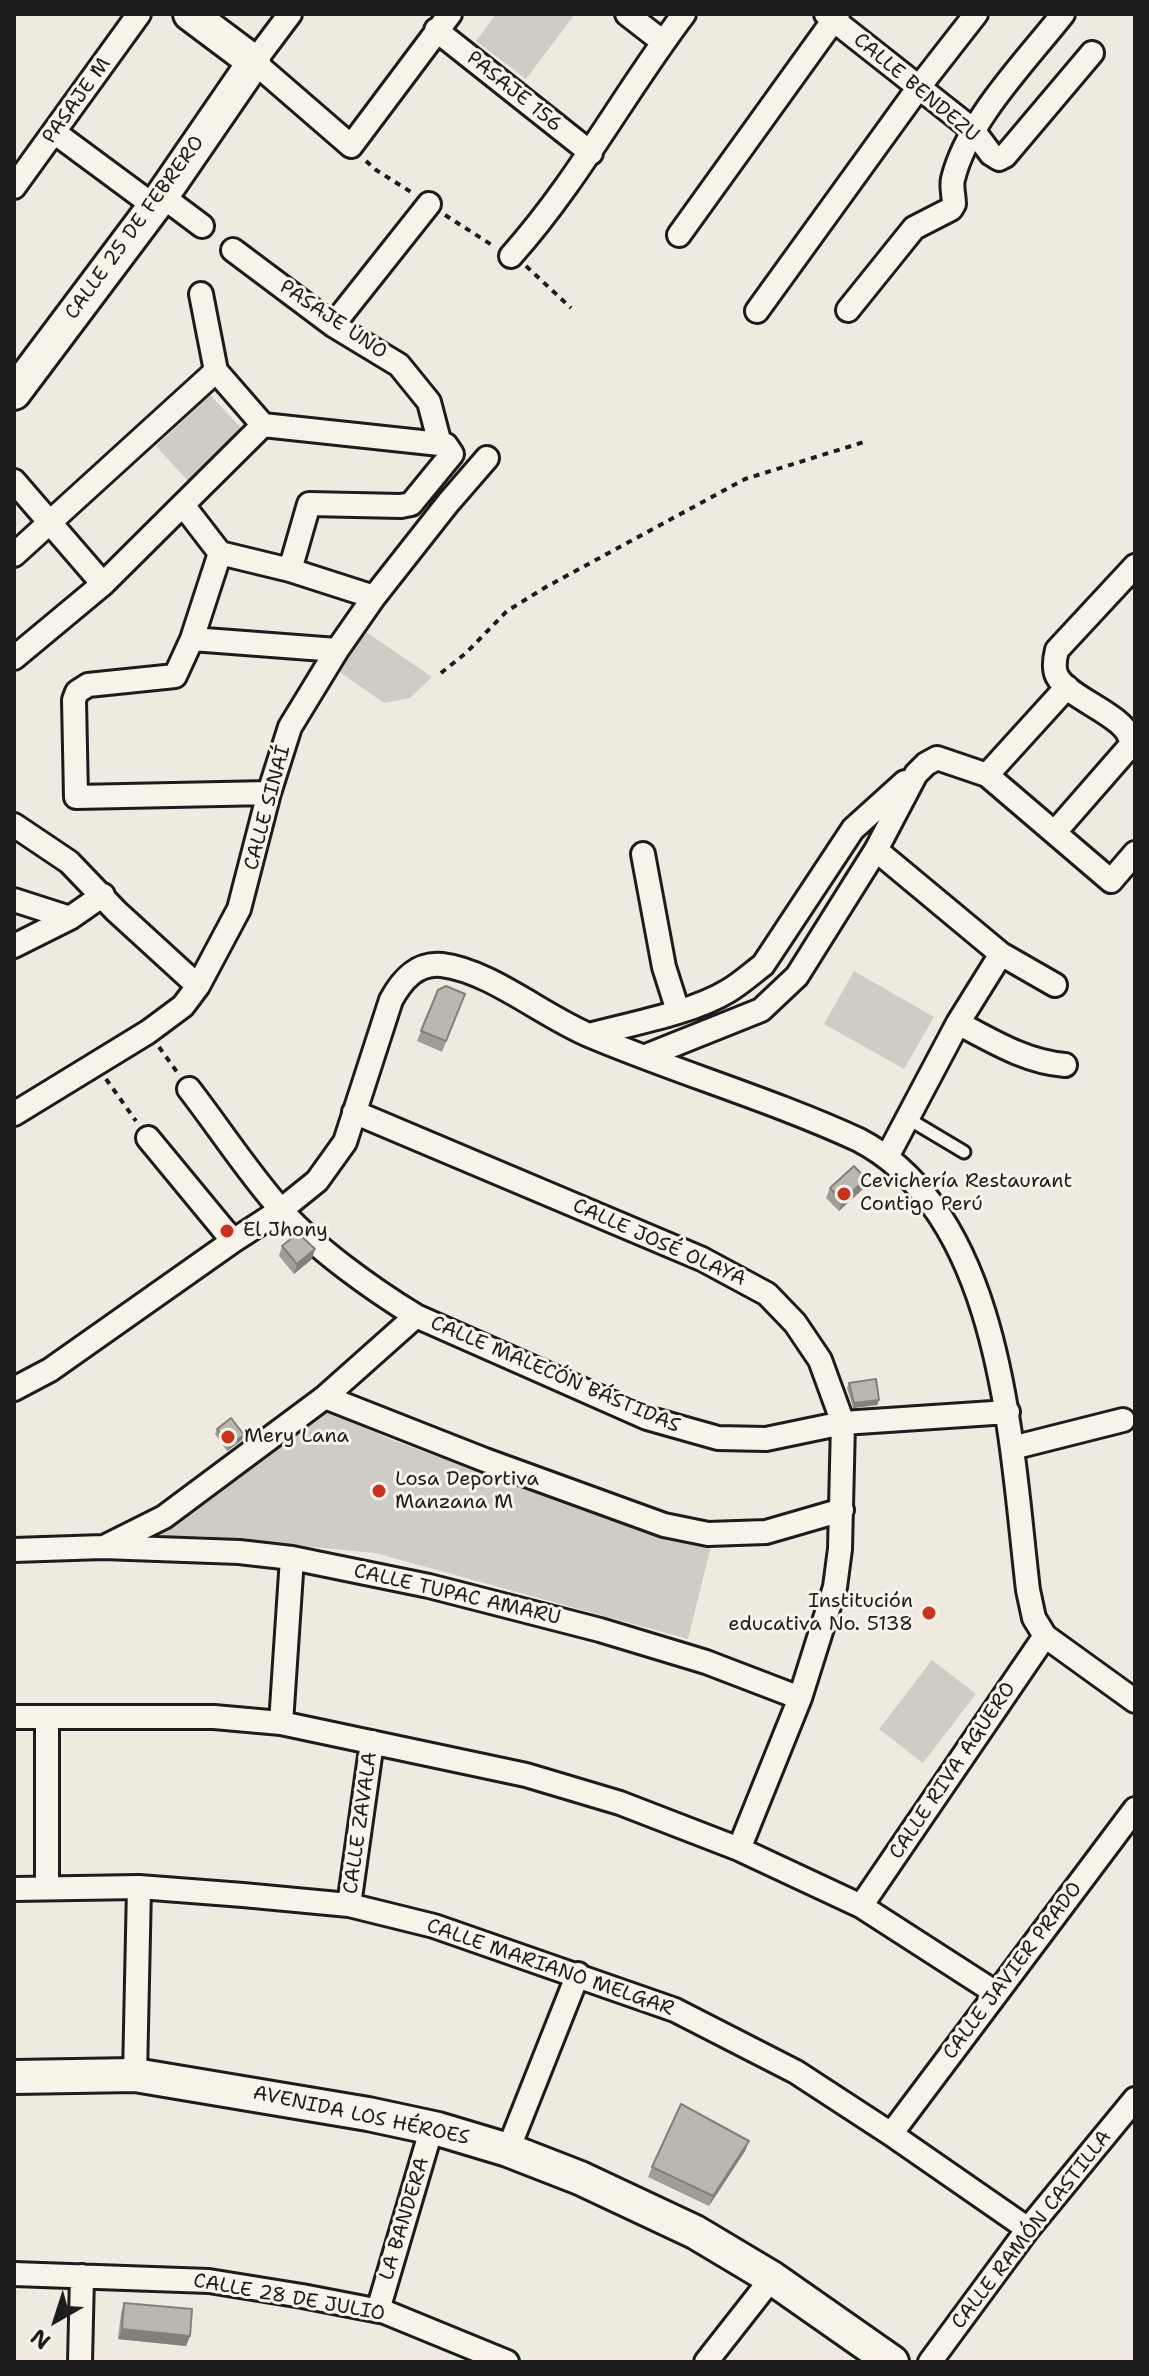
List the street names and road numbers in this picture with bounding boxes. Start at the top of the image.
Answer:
street label: CALLE BENDEZU [848,28,984,148]
street label: PASAJE 156 [462,46,566,138]
street label: PASAJE M [38,53,116,149]
street label: CALLE 25 DE FEBRERO [60,131,210,325]
street label: PASAJE UNO [275,275,391,365]
street label: CALLE SINAÍ [240,743,296,873]
street label: CALLE JOSÉ OLAYA [569,1194,749,1292]
street label: CALLE MALECÓN BÁSTIDAS [427,1311,683,1439]
street label: CALLE TUPAC AMARU [351,1559,563,1631]
street label: CALLE RIVA AGUERO [885,1678,1021,1864]
street label: CALLE ZAVALA [339,1750,383,1896]
street label: CALLE JAVIER PRADO [938,1878,1088,2064]
street label: CALLE MARIANO MELGAR [423,1914,677,2022]
street label: AVENIDA LOS HÉROES [251,2081,471,2151]
street label: CALLE RAMÓN CASTILLA [947,2126,1117,2334]
street label: LA BANDERA [375,2155,435,2283]
street label: CALLE 28 DE JULIO [191,2269,387,2327]

